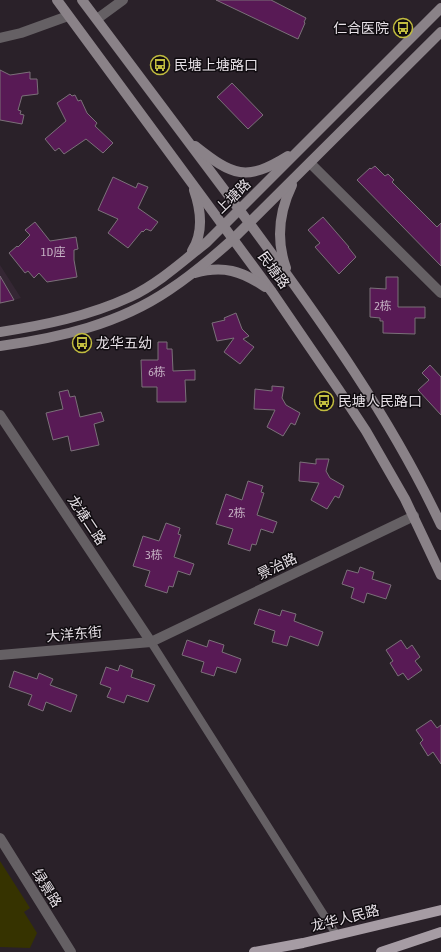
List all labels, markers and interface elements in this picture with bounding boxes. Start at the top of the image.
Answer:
bus stop icon: 仁合医院 [392,17,414,39]
place label: 仁合医院 [333,20,389,36]
bus stop icon: 民塘上塘路口 [149,54,171,76]
place label: 民塘上塘路口 [174,57,258,73]
street label: 上塘路 [212,176,254,216]
house number: 1D座 [41,245,65,259]
street label: 民塘路 [255,248,293,292]
house number: 2栋 [374,299,392,313]
bus stop icon: 龙华五幼 [71,332,93,354]
place label: 龙华五幼 [96,335,152,351]
house number: 6栋 [148,365,166,379]
bus stop icon: 民塘人民路口 [313,390,335,412]
place label: 民塘人民路口 [338,393,422,409]
street label: 龙塘二路 [65,492,109,548]
house number: 2栋 [228,506,246,520]
house number: 3栋 [145,548,163,562]
street label: 景治路 [255,550,299,582]
street label: 大洋东街 [45,624,103,644]
street label: 绿景路 [29,866,65,910]
street label: 龙华人民路 [309,902,381,934]

